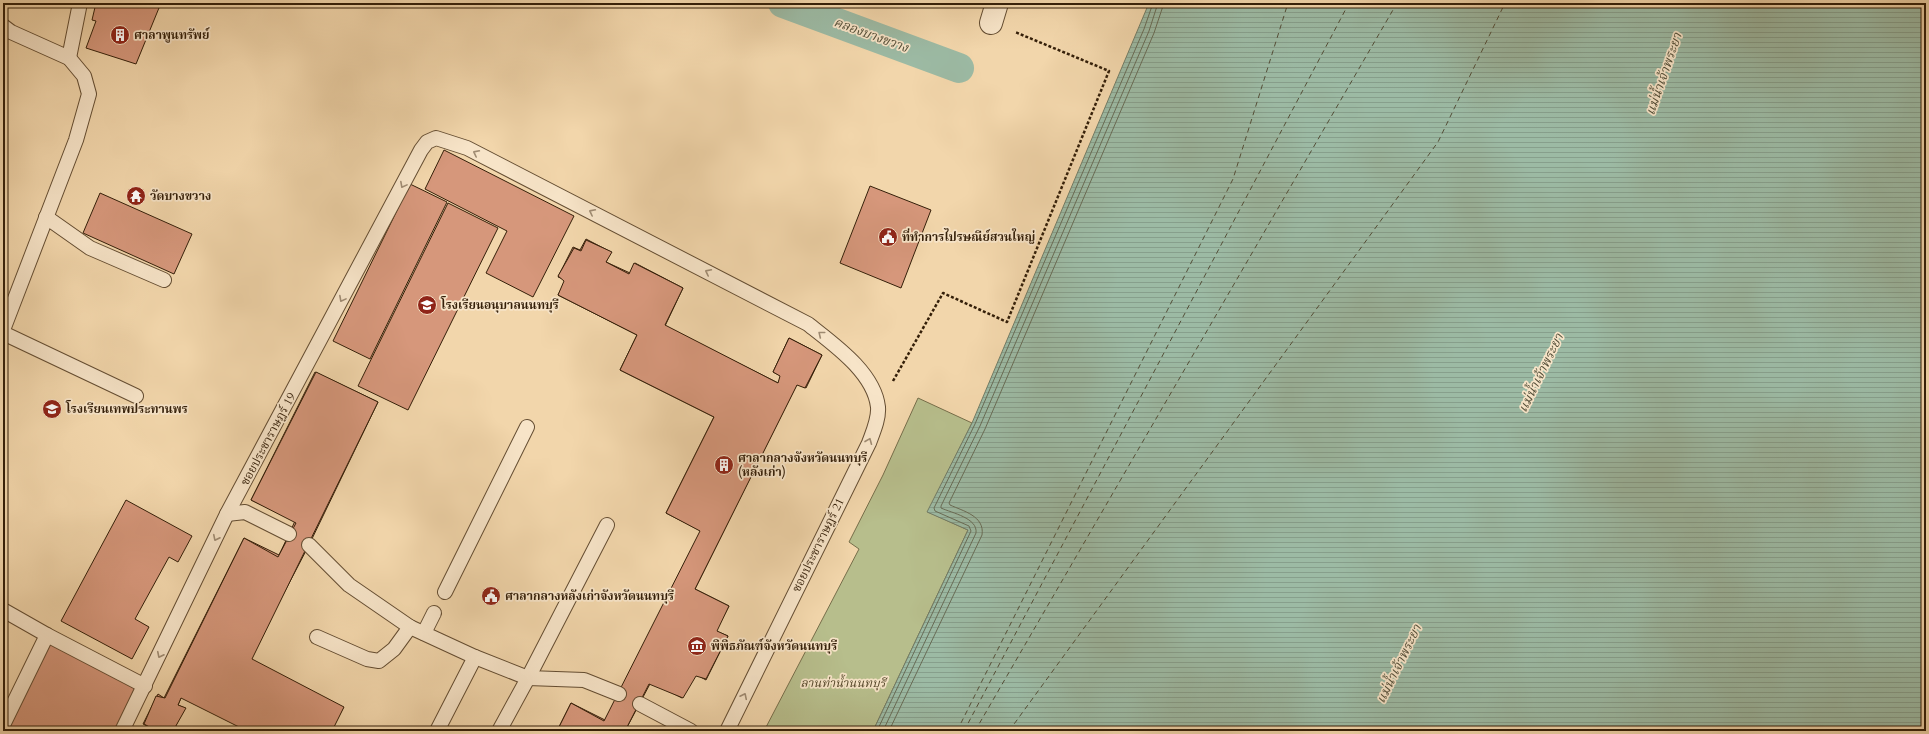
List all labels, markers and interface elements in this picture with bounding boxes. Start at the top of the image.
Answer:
water label: คลองบางขวาง [831,13,911,57]
building icon: ศาลาพูนทรัพย์ [109,24,131,46]
place label: ศาลาพูนทรัพย์ [134,27,210,43]
water label: แม่น้ำเจ้าพระยา [1641,30,1687,118]
one-way arrow [473,150,481,158]
one-way arrow [400,181,407,188]
temple icon: วัดบางขวาง [125,185,147,207]
place label: วัดบางขวาง [150,188,211,204]
one-way arrow [589,210,596,217]
public building icon: ที่ทำการไปรษณีย์สวนใหญ่ [877,226,899,248]
place label: ที่ทำการไปรษณีย์สวนใหญ่ [902,228,1035,245]
one-way arrow [704,269,712,277]
school or university icon: โรงเรียนอนุบาลนนทบุรี [416,294,438,316]
one-way arrow [339,295,346,303]
place label: โรงเรียนอนุบาลนนทบุรี [440,296,559,313]
water label: แม่น้ำเจ้าพระยา [1513,329,1568,416]
one-way arrow [819,332,826,339]
street label: ซอยประชาราษฎร์ 19 [237,390,299,488]
school or university icon: โรงเรียนเทพประทานพร [41,398,63,420]
place label: โรงเรียนเทพประทานพร [65,400,188,417]
one-way arrow [864,438,872,446]
place label: ศาลากลางจังหวัดนนทบุรี (หลังเก่า) [738,450,868,480]
building icon: ศาลากลางจังหวัดนนทบุรี (หลังเก่า) [713,454,735,476]
street label: ซอยประชาราษฎร์ 21 [788,495,848,595]
one-way arrow [213,534,221,542]
public building icon: ศาลากลางหลังเก่าจังหวัดนนทบุรี [480,585,502,607]
place label: ศาลากลางหลังเก่าจังหวัดนนทบุรี [505,588,675,604]
water label: แม่น้ำเจ้าพระยา [1371,620,1426,707]
museum icon: พิพิธภัณฑ์จังหวัดนนทบุรี [686,635,708,657]
place label: พิพิธภัณฑ์จังหวัดนนทบุรี [711,638,838,654]
one-way arrow [157,651,165,659]
park label: ลานท่าน้ำนนทบุรี [800,674,888,691]
one-way arrow [739,693,747,700]

